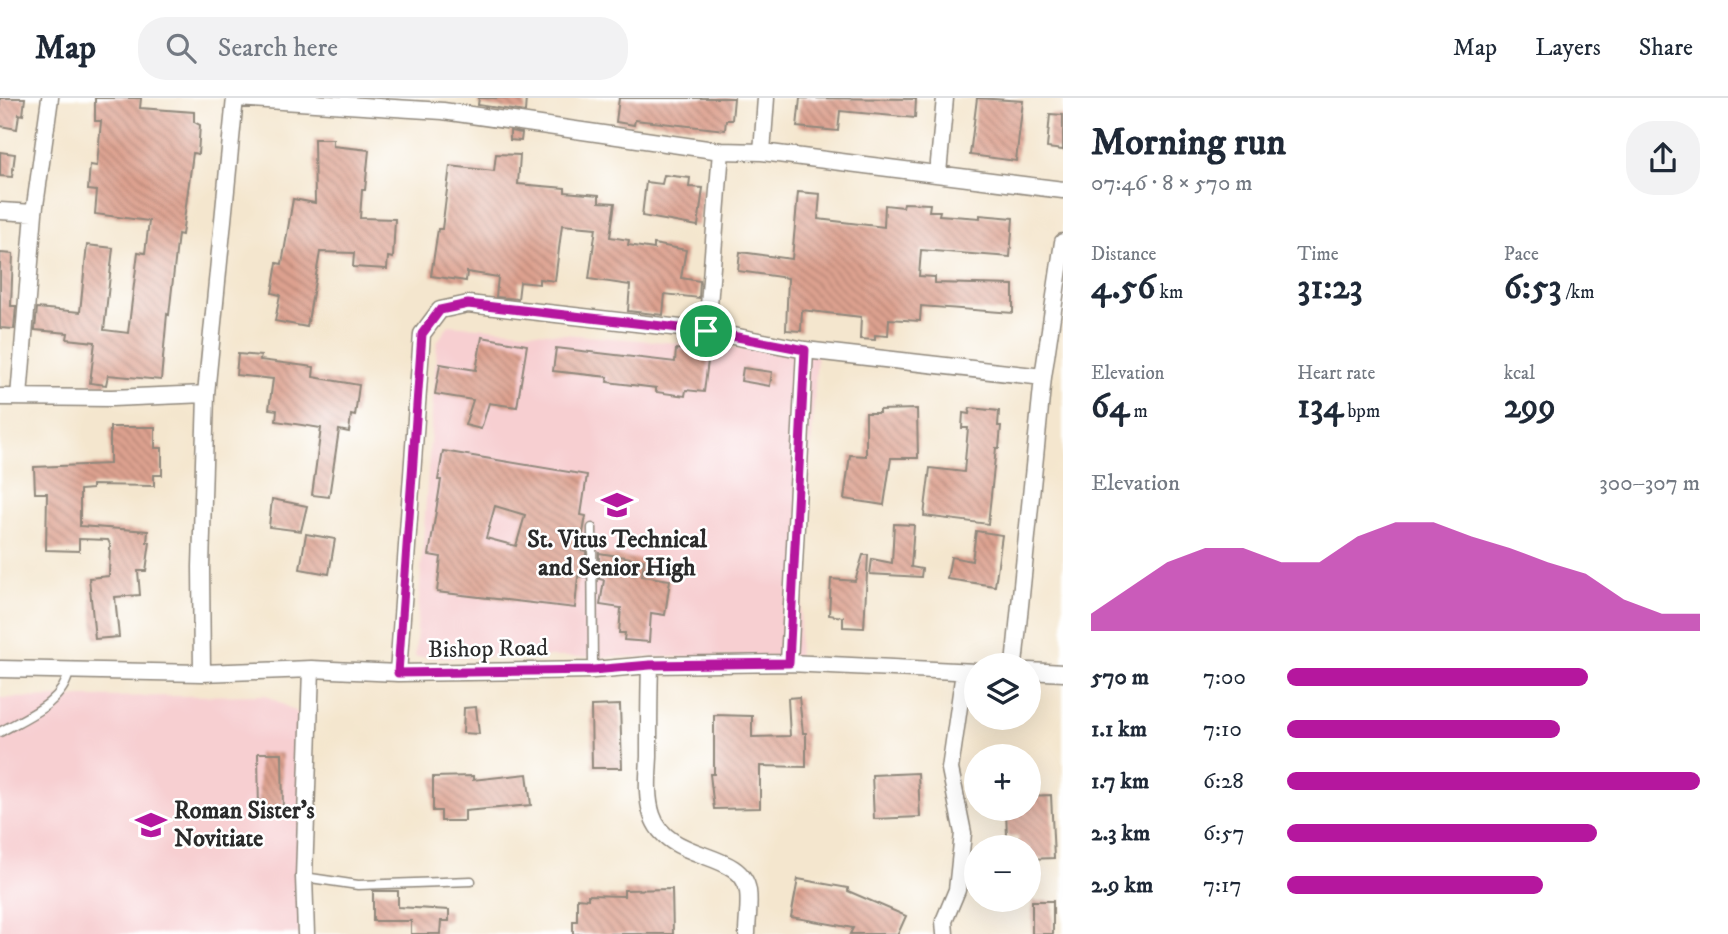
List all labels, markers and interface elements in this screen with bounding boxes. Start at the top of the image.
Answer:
search box [138,17,628,80]
text: Map [35,28,96,69]
icon: search [162,29,200,67]
text: Search here [218,32,338,65]
text: Map [1453,33,1497,63]
text: Layers [1535,33,1601,63]
text: Share [1639,33,1693,63]
text: Morning run [1091,119,1286,167]
button: share [1626,121,1700,195]
text: 07:46 · 8 × 570 m [1091,169,1253,198]
text: Distance [1091,243,1156,266]
text: Time [1297,243,1339,266]
text: Pace [1504,243,1539,266]
text: 4.56 [1091,266,1155,310]
text: 31:23 [1297,266,1363,310]
text: 6:53 [1504,266,1561,310]
text: km [1155,281,1183,304]
text: /km [1561,281,1594,304]
pin [676,301,736,361]
icon: arrive [687,312,725,350]
text: Elevation [1091,362,1165,385]
text: Heart rate [1297,362,1375,385]
text: kcal [1504,362,1535,385]
text: 64 [1091,385,1129,429]
text: 134 [1297,385,1343,429]
text: 299 [1504,385,1556,429]
text: m [1129,400,1148,423]
text: bpm [1343,400,1380,423]
text: Elevation [1091,469,1180,498]
text: 300–307 m [1599,469,1700,498]
school or university icon: St. Vitus Technical and Senior High [600,488,634,522]
place label: St. Vitus Technical and Senior High [527,525,708,583]
street label: Bishop Road [428,633,548,665]
map controls [964,653,1041,912]
button: layers [964,653,1041,730]
text: 570 m [1091,663,1149,692]
text: 7:00 [1203,663,1246,692]
text: 1.1 km [1091,715,1147,744]
text: 7:10 [1203,715,1242,744]
button: + [964,744,1041,821]
text: 1.7 km [1091,767,1149,796]
text: 6:28 [1203,767,1244,796]
place label: Roman Sister's Novitiate [174,796,315,854]
school or university icon: Roman Sister's Novitiate [134,808,168,842]
text: 2.3 km [1091,819,1150,848]
text: 6:57 [1203,819,1245,848]
button: − [964,835,1041,912]
text: 2.9 km [1091,871,1153,900]
text: 7:17 [1203,871,1242,900]

